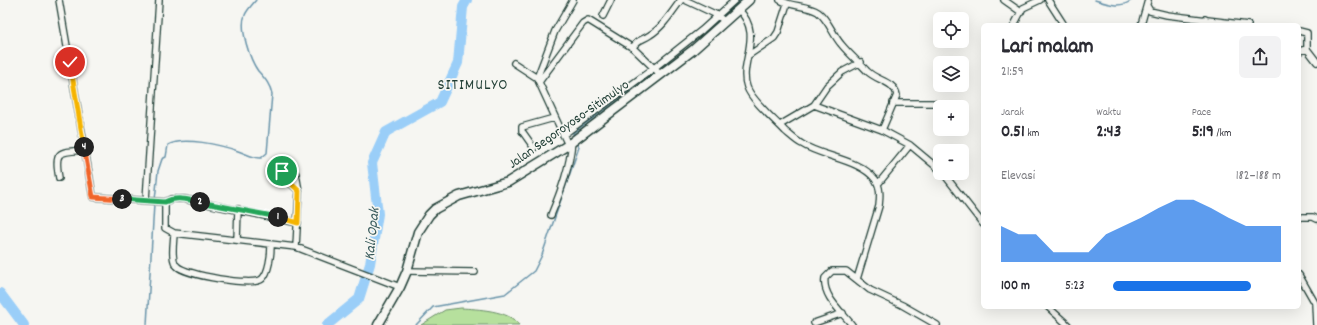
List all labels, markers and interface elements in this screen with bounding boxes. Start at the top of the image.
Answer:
map controls [933,12,969,180]
button: locate [933,12,969,48]
text: Lari malam [1001,32,1094,63]
button: share [1239,36,1281,78]
pin [53,45,87,79]
icon: check [59,51,81,73]
button: layers [933,56,969,92]
text: 21:59 [1001,63,1024,82]
district label: SITIMULYO [437,74,509,97]
street label: Jalan Segoroyoso-Sitimulyo [504,76,634,174]
button: + [933,100,969,136]
text: Jarak [1001,105,1024,121]
text: Waktu [1096,105,1121,121]
text: Pace [1192,105,1211,121]
text: 0.51 [1001,121,1025,145]
text: 2:43 [1096,121,1121,145]
text: 5:19 [1192,121,1214,145]
text: km [1025,126,1039,142]
text: /km [1214,126,1232,142]
pin: 4 [74,137,94,157]
text: 4 [82,139,86,155]
button: − [933,144,969,180]
pin [265,154,299,188]
icon: arrive [271,160,293,182]
text: Elevasi [1001,167,1035,186]
text: 182–188 m [1236,167,1281,186]
pin: 3 [112,189,132,209]
text: 3 [120,191,124,207]
pin: 2 [190,192,210,212]
text: 2 [198,194,202,210]
water label: Kali Opak [359,205,387,261]
pin: 1 [268,207,288,227]
text: 1 [277,209,279,225]
text: 100 m [1001,277,1030,296]
text: 5:23 [1065,277,1085,296]

